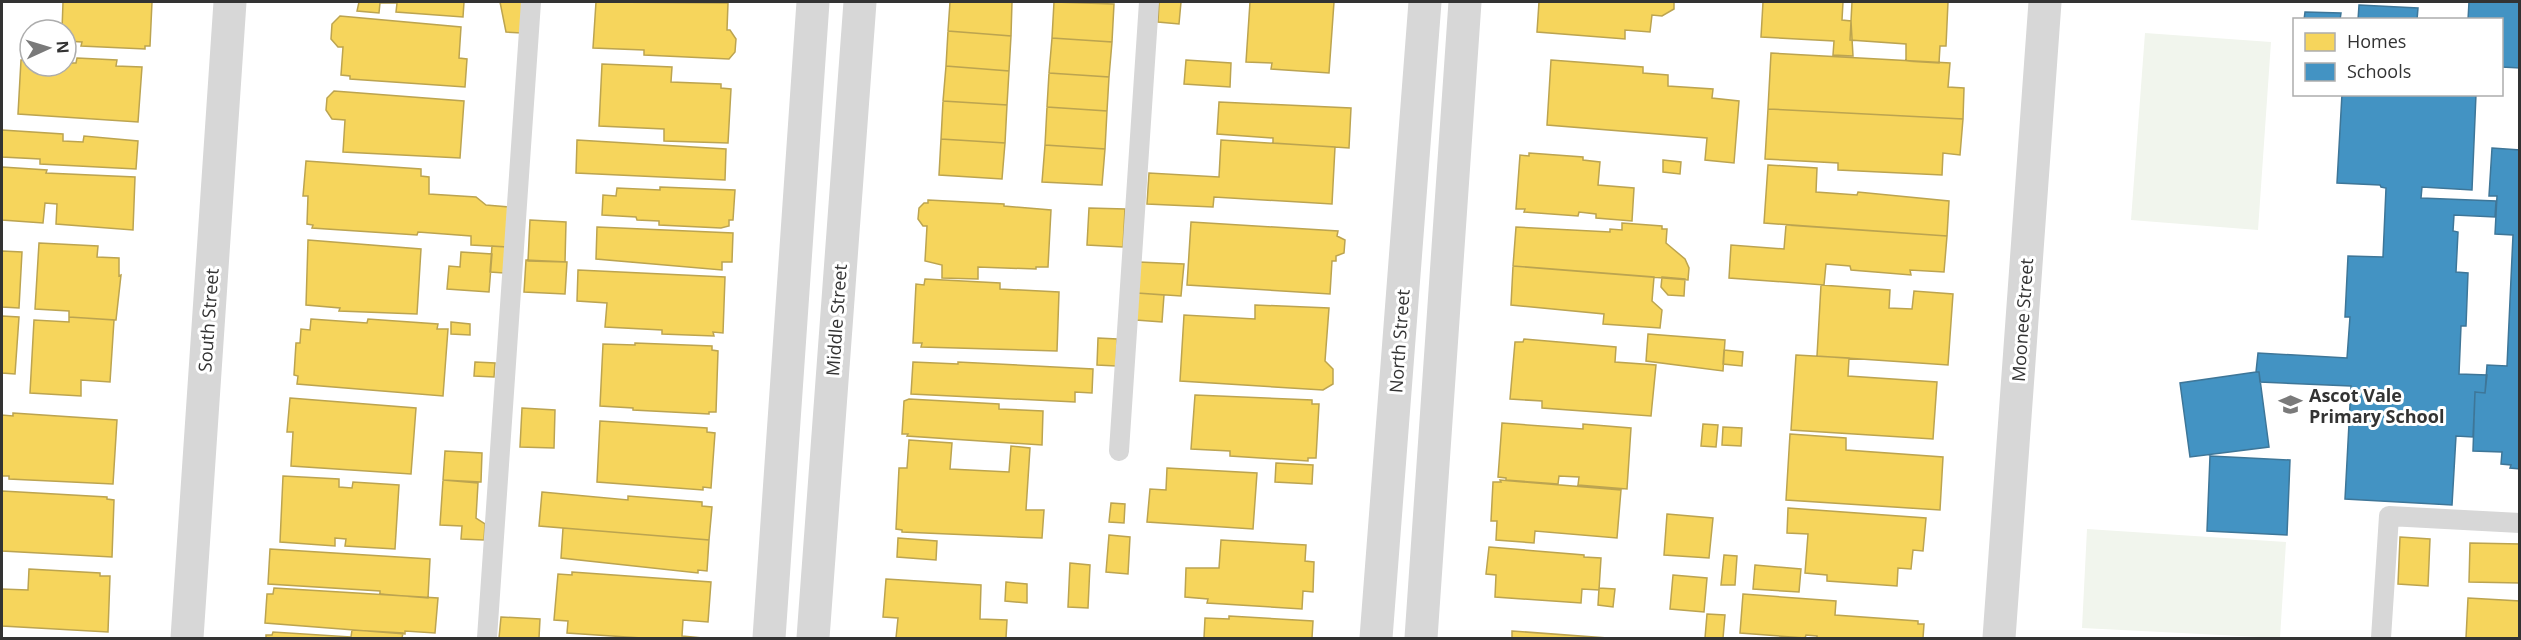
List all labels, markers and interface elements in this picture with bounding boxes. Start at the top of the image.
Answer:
north arrow [18,18,78,78]
legend [2293,18,2503,96]
text: Homes [2347,29,2406,53]
text: N [52,40,74,54]
text: Schools [2347,59,2411,83]
street label: Moonee Street [2006,257,2038,383]
street label: Middle Street [820,263,852,377]
street label: South Street [192,267,224,373]
street label: North Street [1383,288,1415,394]
place label: Ascot Vale Primary School [2309,383,2444,428]
school or university icon: Ascot Vale Primary School [2278,392,2304,418]

